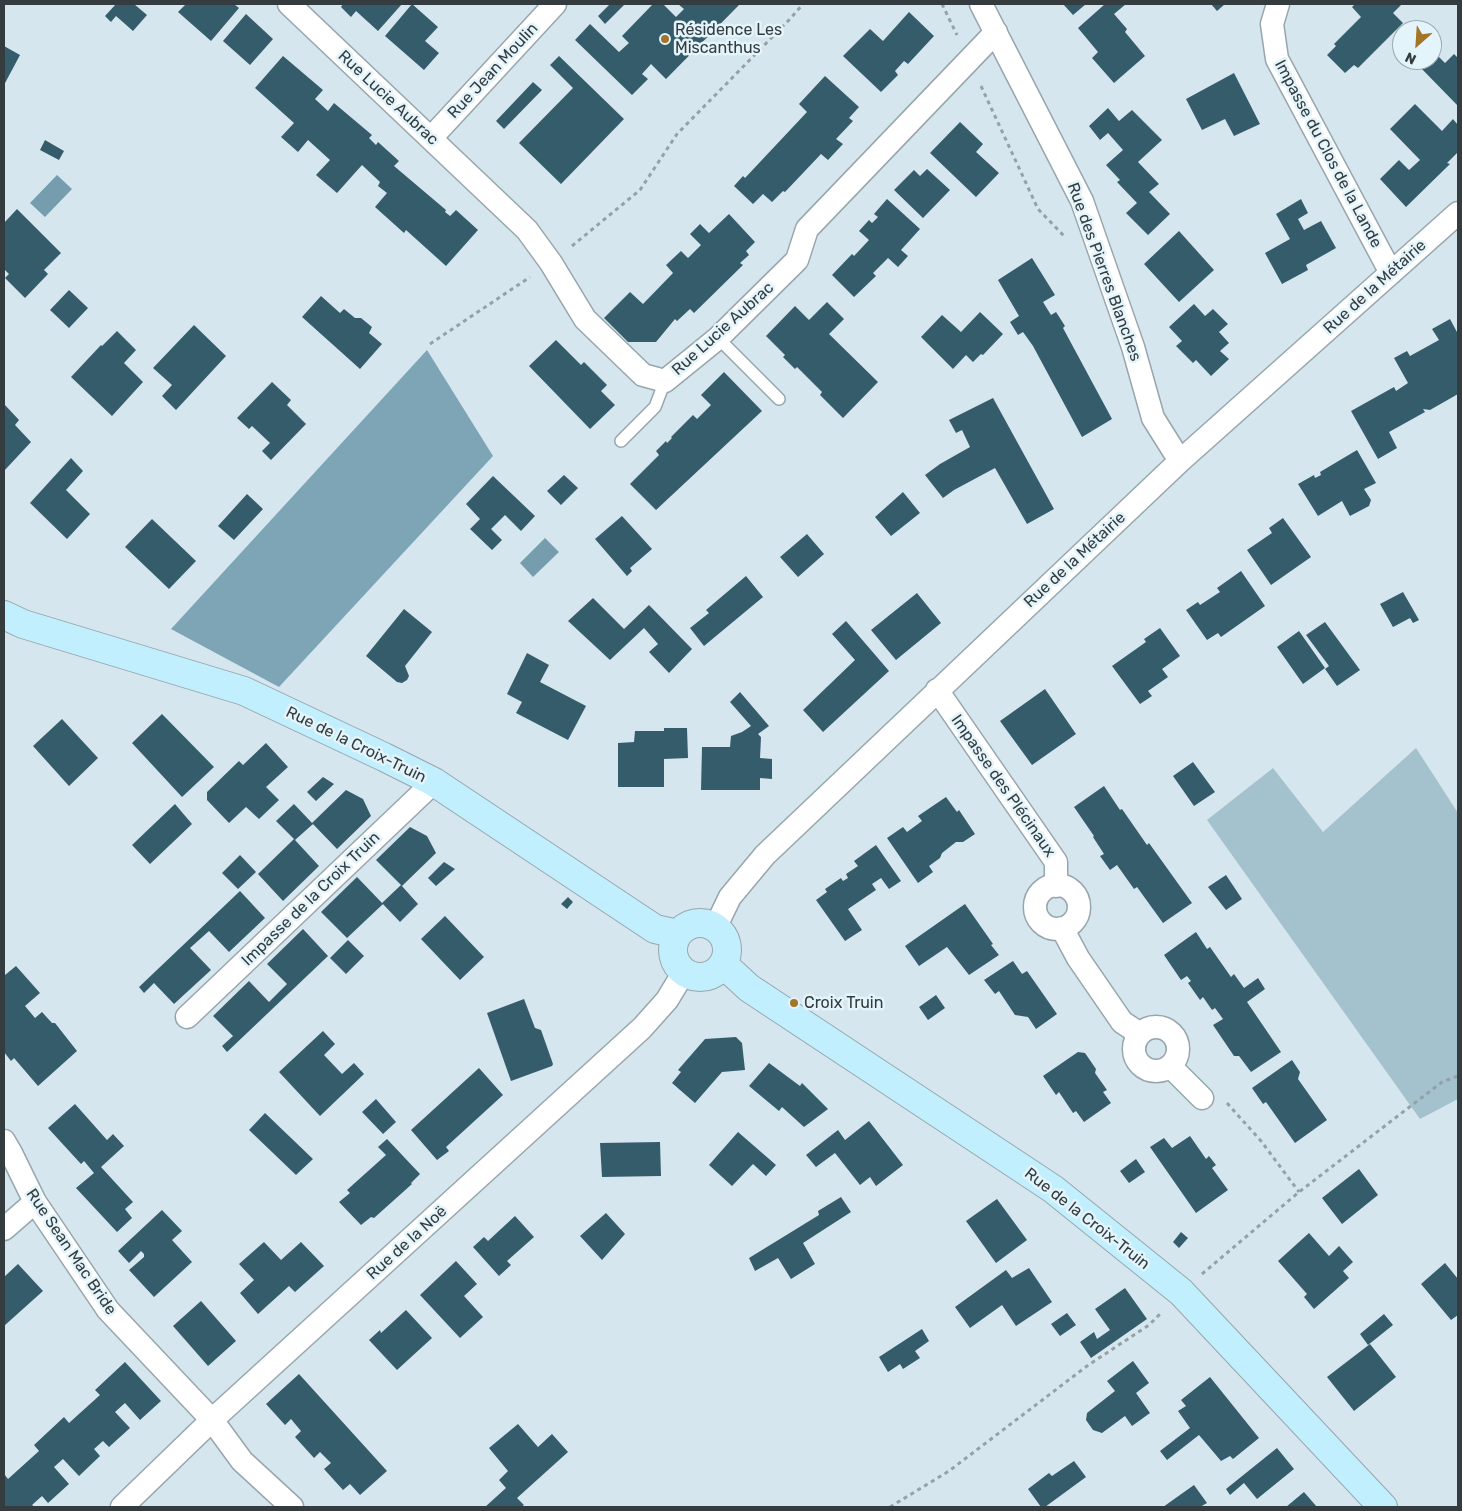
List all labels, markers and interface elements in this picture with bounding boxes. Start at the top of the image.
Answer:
street label: Rue Jean Moulin [444,19,542,123]
place label: Résidence Les Miscanthus [675,20,782,58]
north arrow [1392,20,1442,70]
marker: Résidence Les Miscanthus [659,33,671,45]
street label: Rue Lucie Aubrac [334,47,442,149]
text: N [1402,48,1419,68]
street label: Impasse du Clos de la Lande [1270,57,1386,251]
street label: Rue des Pierres Blanches [1063,180,1145,364]
street label: Rue de la Métairie [1320,236,1430,338]
street label: Rue Lucie Aubrac [668,278,778,380]
street label: Rue de la Métairie [1020,508,1130,612]
street label: Rue de la Croix-Truin [283,703,429,787]
street label: Impasse des Plécinaux [947,711,1059,861]
street label: Impasse de la Croix Truin [238,828,384,970]
place label: Croix Truin [804,993,883,1013]
marker: Croix Truin [788,997,800,1009]
street label: Rue de la Croix-Truin [1021,1164,1153,1274]
street label: Rue Sean Mac Bride [22,1185,120,1319]
street label: Rue de la Noë [363,1202,451,1284]

